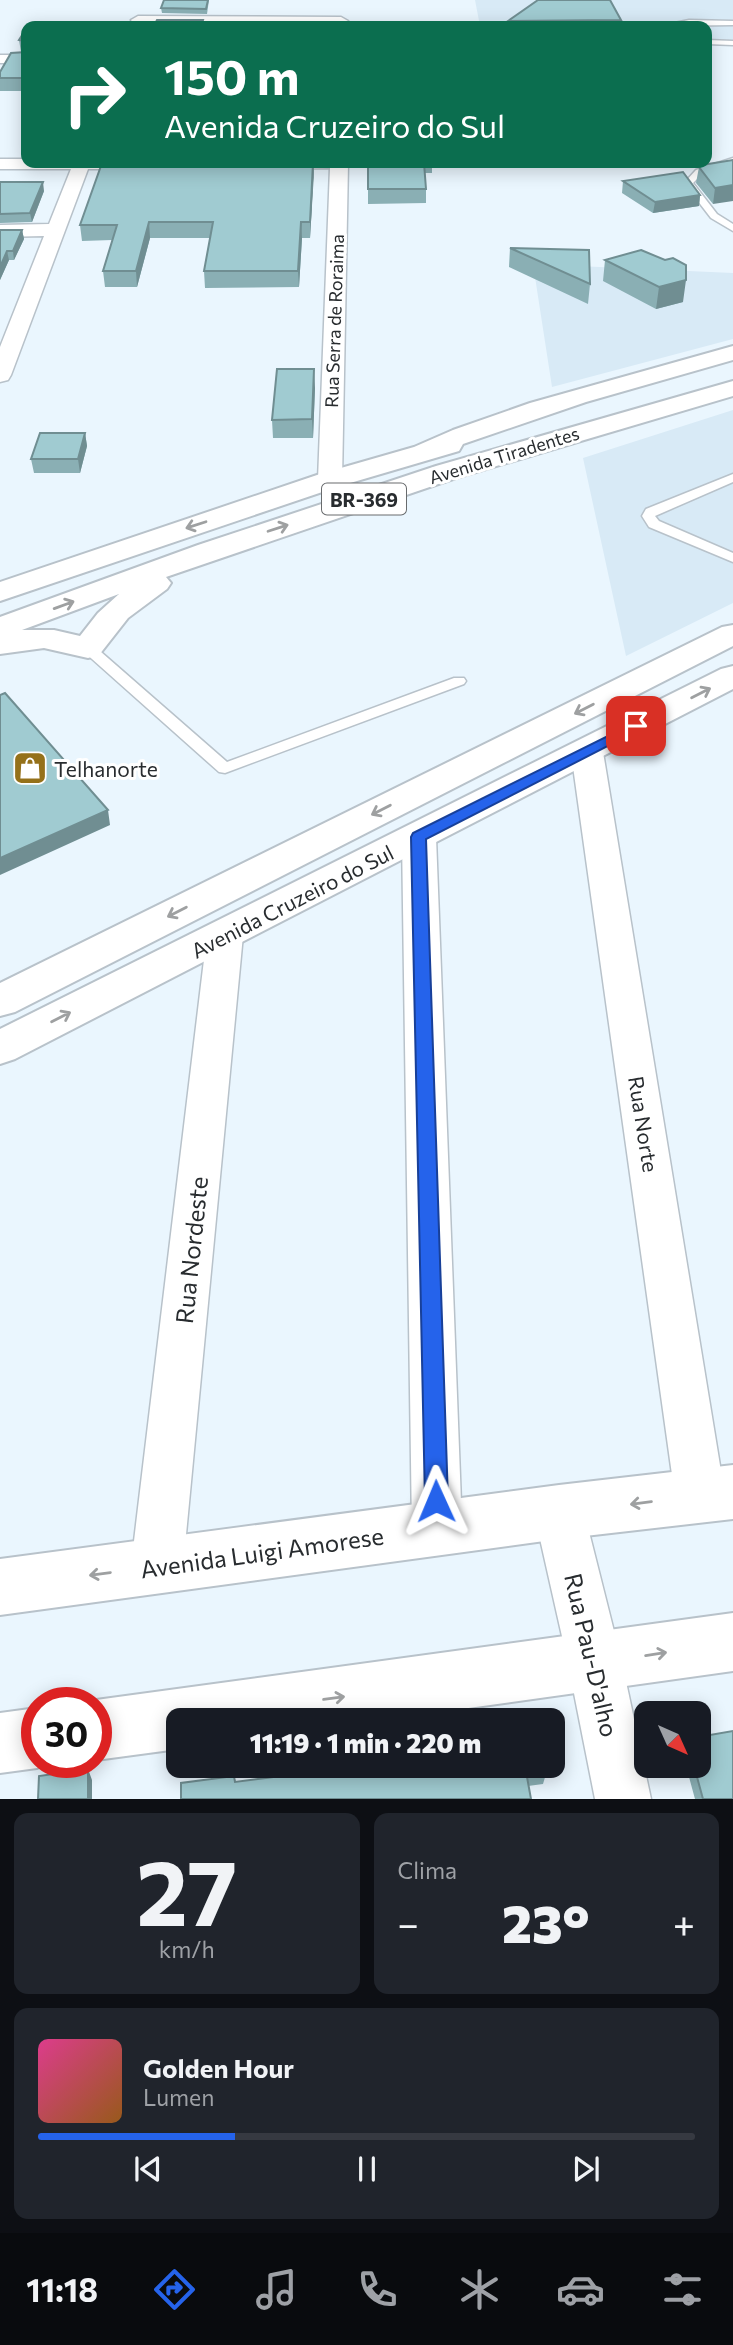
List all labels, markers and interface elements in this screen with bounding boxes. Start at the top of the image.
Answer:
text: 150 m [164,45,299,105]
icon: right [49,49,140,140]
text: Avenida Cruzeiro do Sul [164,105,505,145]
street label: Rua Serra de Roraima [320,234,348,408]
street label: Avenida Tiradentes [426,422,582,488]
road number: BR-369 [322,484,406,514]
one-way arrow [186,519,208,532]
one-way arrow [267,521,289,533]
one-way arrow [53,597,75,610]
one-way arrow [690,685,711,699]
pin [606,696,666,756]
one-way arrow [574,702,595,716]
icon: arrive [617,707,655,745]
shop icon: Telhanorte [11,749,49,787]
place label: Telhanorte [54,756,158,781]
one-way arrow [371,804,392,818]
street label: Avenida Cruzeiro do Sul [187,839,397,963]
one-way arrow [167,906,188,920]
one-way arrow [50,1010,71,1024]
street label: Rua Norte [624,1074,664,1174]
street label: Rua Nordeste [169,1175,213,1325]
position arrow [399,1464,473,1538]
one-way arrow [630,1496,653,1509]
street label: Avenida Luigi Amorese [138,1521,386,1583]
one-way arrow [89,1567,111,1580]
street label: Rua Pau-D'alho [559,1570,625,1740]
one-way arrow [644,1647,667,1660]
speed limit sign: 30 [21,1687,112,1778]
one-way arrow [322,1692,345,1705]
north arrow [634,1701,710,1778]
map controls [634,1701,711,1778]
text: 11:19 · 1 min · 220 m [250,1727,481,1758]
text: 27 [136,1833,237,1945]
text: Clima [398,1856,457,1884]
text: 23° [502,1890,590,1954]
text: − [398,1899,419,1946]
text: + [673,1899,695,1946]
text: km/h [159,1935,215,1963]
text: Golden Hour [143,2052,294,2083]
text: Lumen [143,2083,214,2111]
icon: previous [129,2150,167,2188]
icon: pause [348,2150,386,2188]
icon: next [567,2150,605,2188]
icon: directions [150,2265,199,2314]
icon: music [252,2265,301,2314]
icon: phone [353,2265,402,2314]
icon: climate [455,2265,504,2314]
icon: car [556,2265,605,2314]
icon: filters [658,2265,707,2314]
text: 11:18 [26,2269,98,2309]

